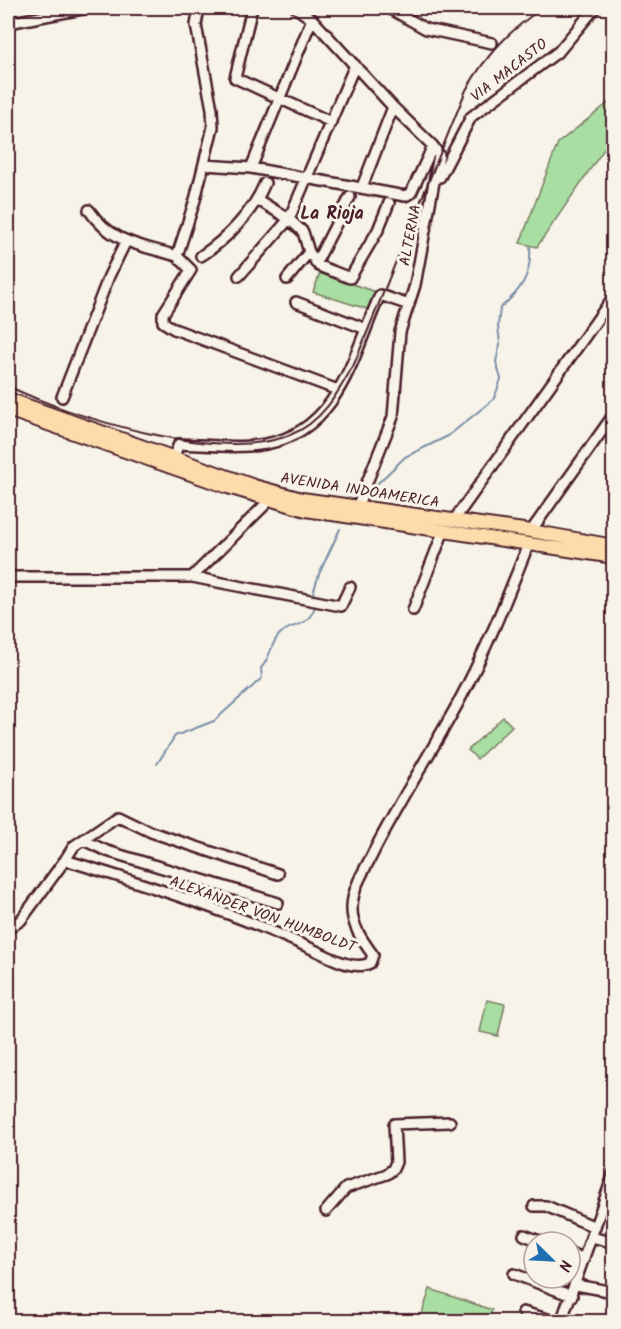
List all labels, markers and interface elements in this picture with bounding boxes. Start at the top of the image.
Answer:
street label: VIA MACASTO [466,33,553,109]
district label: La Rioja [300,200,364,229]
street label: ALTERNA [393,202,429,268]
street label: AVENIDA INDOAMERICA [279,467,441,515]
street label: ALEXANDER VON HUMBOLDT [166,870,361,961]
north arrow [522,1230,582,1290]
text: N [551,1256,578,1275]

